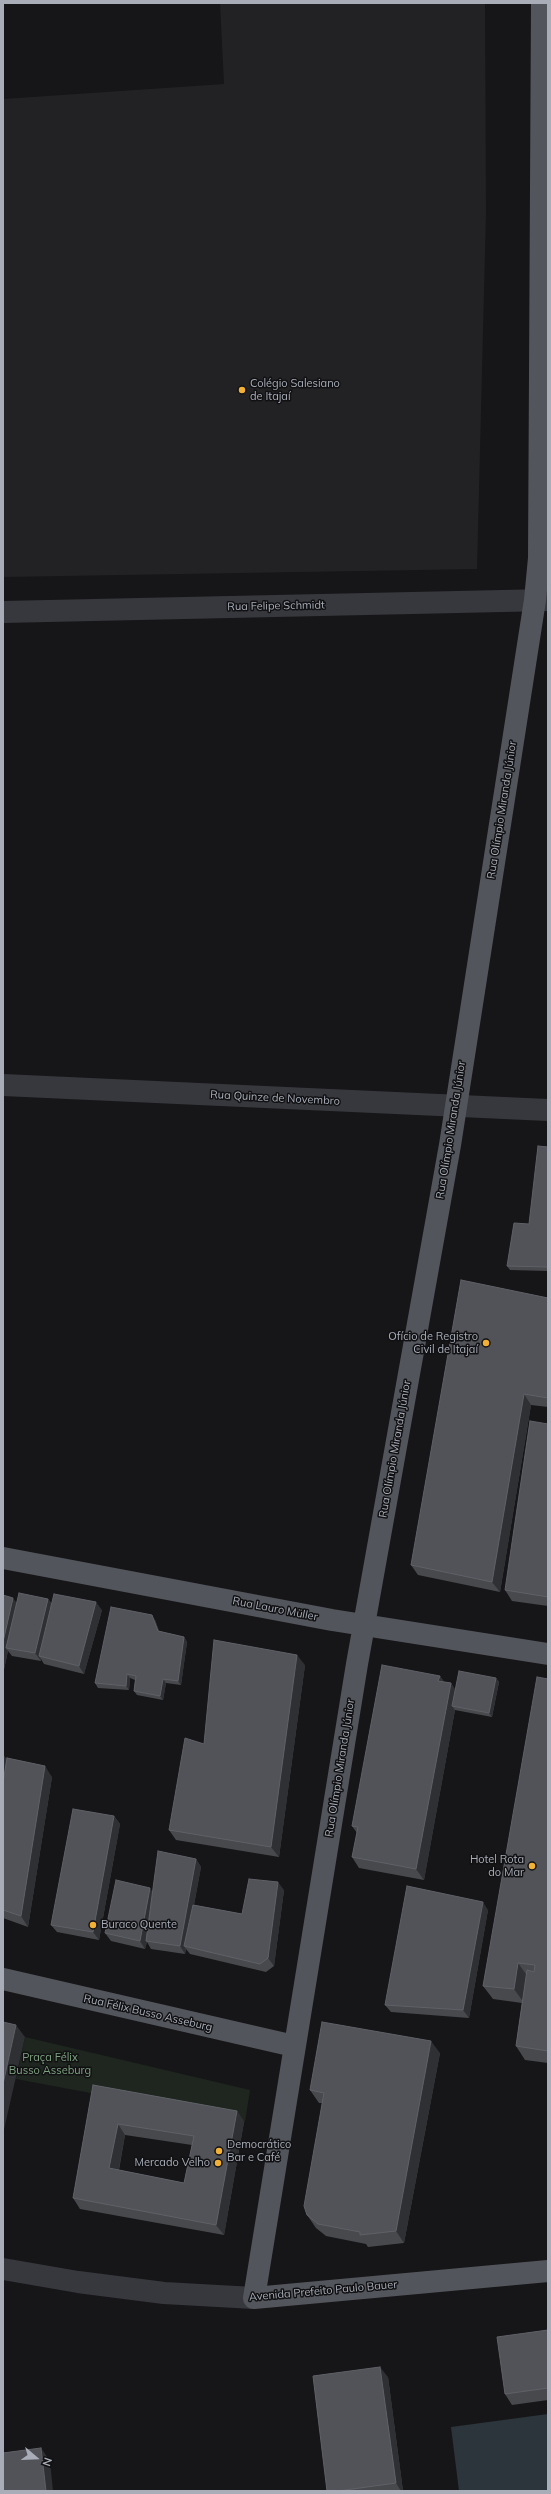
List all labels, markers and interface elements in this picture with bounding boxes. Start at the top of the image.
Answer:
place label: Colégio Salesiano de Itajaí [250,377,340,403]
marker: Colégio Salesiano de Itajaí [237,385,247,395]
street label: Rua Felipe Schmidt [227,599,325,613]
street label: Rua Olímpio Miranda Júnior [485,740,519,880]
street label: Rua Olímpio Miranda Júnior [434,1060,468,1200]
street label: Rua Quinze de Novembro [210,1088,340,1108]
place label: Ofício de Registro Civil de Itajaí [388,1330,478,1356]
marker: Ofício de Registro Civil de Itajaí [481,1338,491,1348]
street label: Rua Olímpio Miranda Júnior [376,1379,414,1519]
street label: Rua Lauro Müller [231,1594,319,1624]
street label: Rua Olímpio Miranda Júnior [323,1698,357,1838]
place label: Hotel Rota do Mar [470,1853,524,1879]
marker: Hotel Rota do Mar [527,1861,537,1871]
place label: Buraco Quente [101,1918,177,1932]
marker: Buraco Quente [88,1920,98,1930]
street label: Rua Félix Busso Asseburg [82,1992,214,2034]
park label: Praça Félix Busso Asseburg [9,2051,91,2077]
place label: Democrático Bar e Café [227,2138,291,2164]
marker: Democrático Bar e Café [214,2146,224,2156]
place label: Mercado Velho [135,2156,210,2170]
marker: Mercado Velho [213,2158,223,2168]
street label: Avenida Prefeito Paulo Bauer [248,2278,398,2304]
north arrow [16,2438,56,2478]
text: N [39,2456,55,2468]

